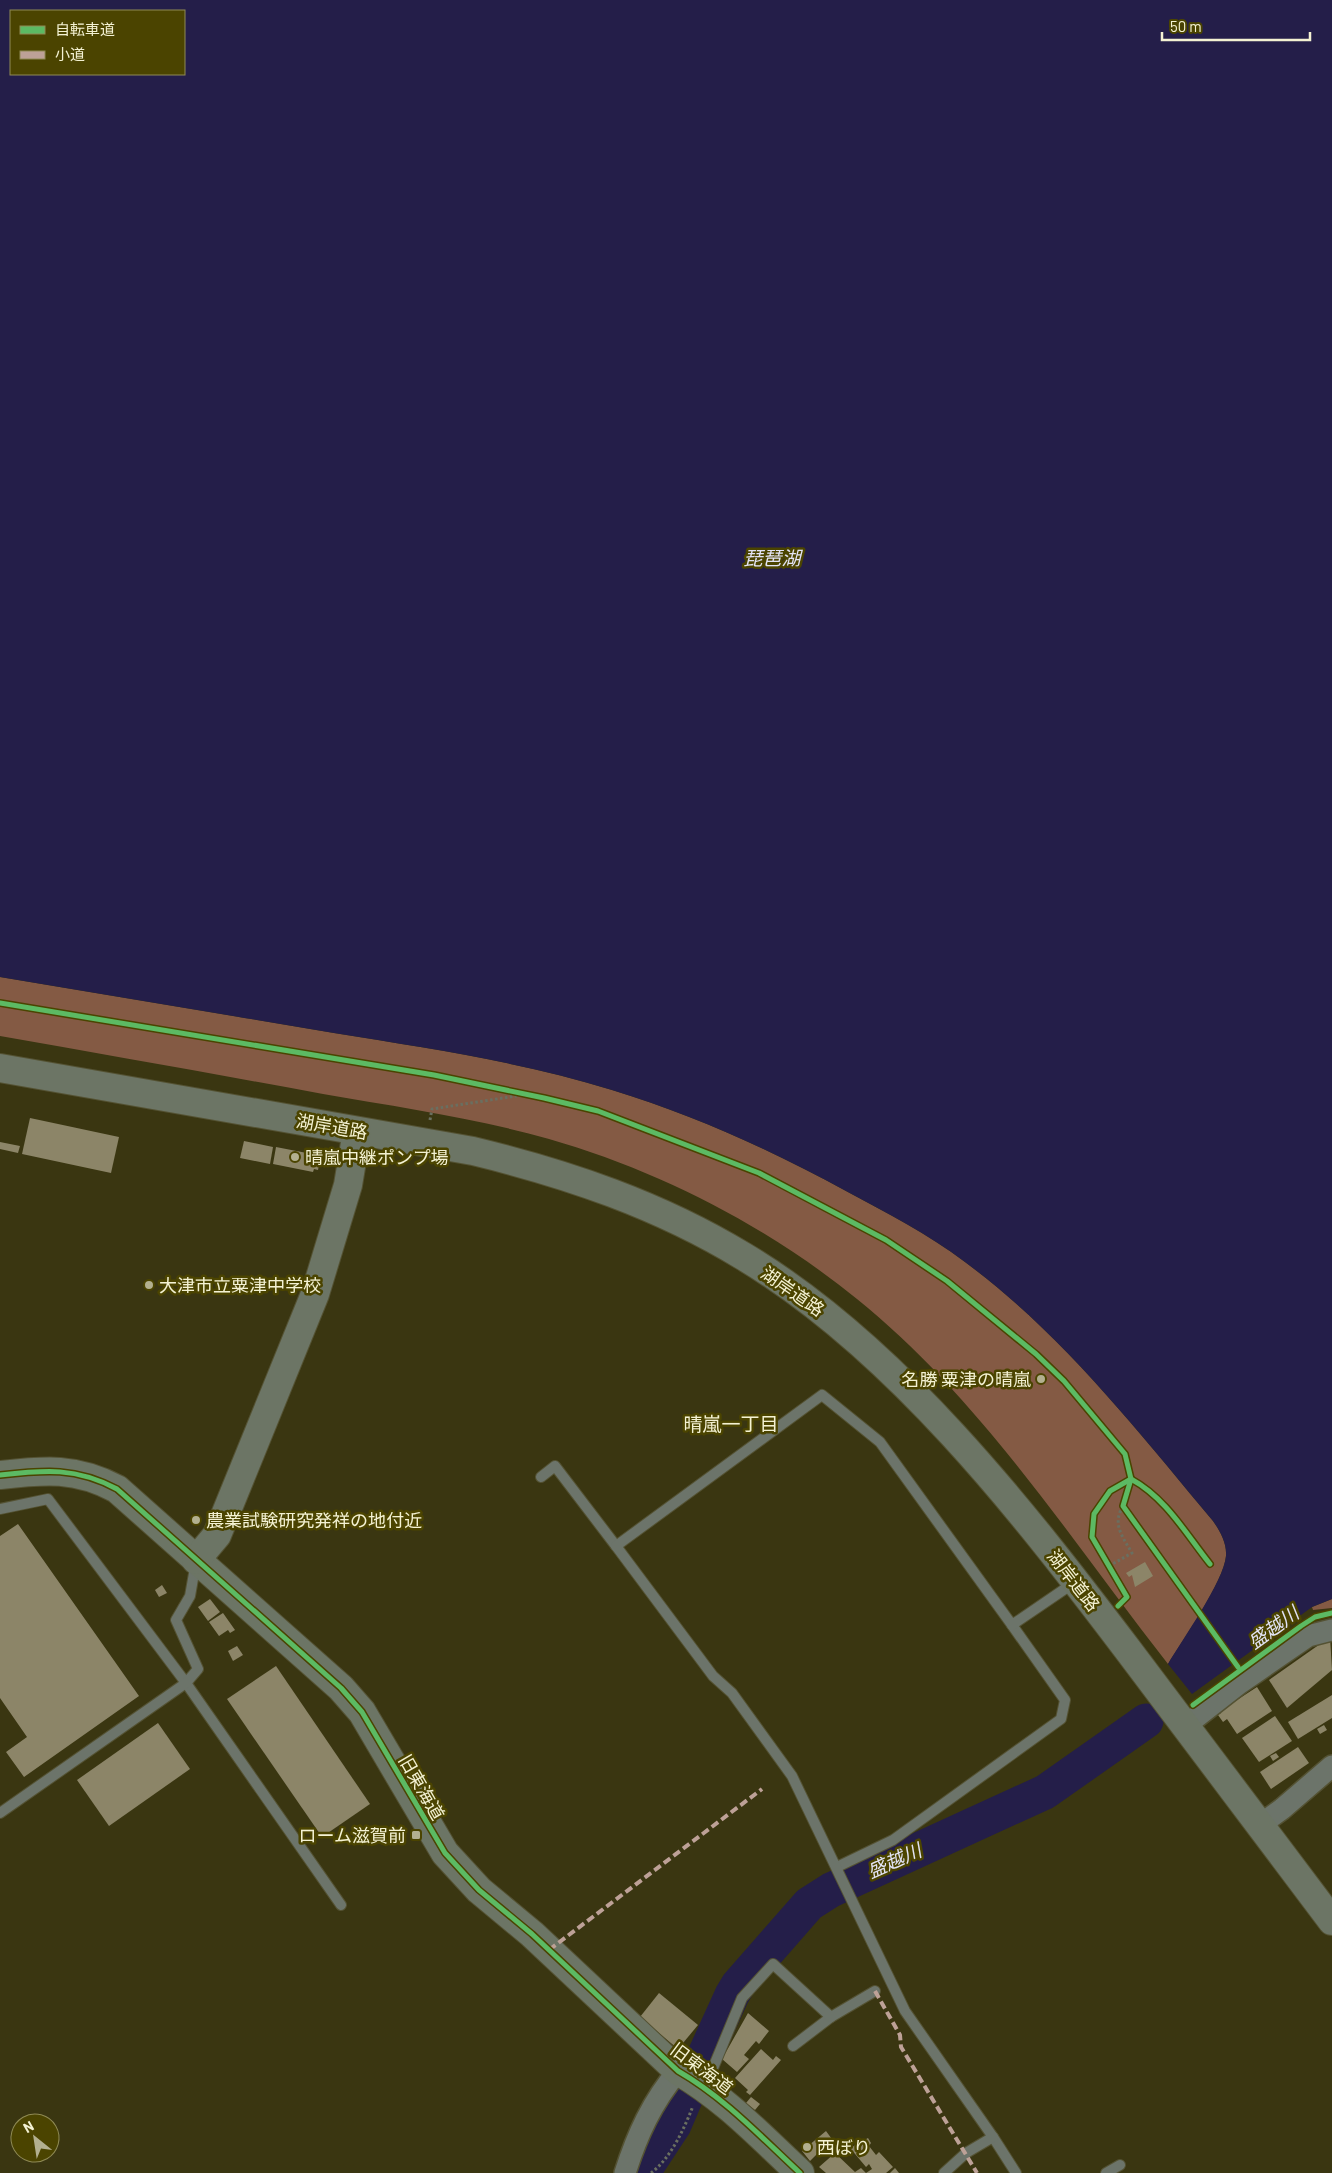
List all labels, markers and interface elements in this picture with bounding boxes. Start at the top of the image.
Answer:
legend [10,10,185,75]
scale bar [1162,10,1310,42]
text: 50 m [1170,17,1202,35]
text: 自転車道 [55,20,115,38]
text: 小道 [55,45,85,63]
water label: 琵琶湖 [743,546,803,569]
street label: 湖岸道路 [295,1109,369,1143]
place label: 晴嵐中継ポンプ場 [305,1146,448,1168]
marker: 晴嵐中継ポンプ場 [289,1151,301,1163]
street label: 湖岸道路 [757,1261,829,1321]
place label: 大津市立粟津中学校 [159,1274,321,1296]
marker: 大津市立粟津中学校 [143,1279,155,1291]
place label: 名勝 粟津の晴嵐 [901,1368,1031,1390]
marker: 名勝 粟津の晴嵐 [1035,1373,1047,1385]
district label: 晴嵐一丁目 [683,1412,779,1435]
place label: 農業試験研究発祥の地付近 [206,1509,422,1531]
marker: 農業試験研究発祥の地付近 [190,1514,202,1526]
street label: 湖岸道路 [1043,1545,1105,1615]
water label: 盛越川 [1243,1600,1304,1653]
street label: 旧東海道 [394,1750,450,1824]
place label: ローム滋賀前 [299,1824,406,1846]
marker: ローム滋賀前 [410,1829,422,1841]
water label: 盛越川 [863,1837,927,1882]
street label: 旧東海道 [667,2038,737,2098]
north arrow [10,2113,60,2163]
text: N [20,2117,37,2136]
place label: 西ぼり [817,2136,871,2158]
marker: 西ぼり [801,2141,813,2153]

